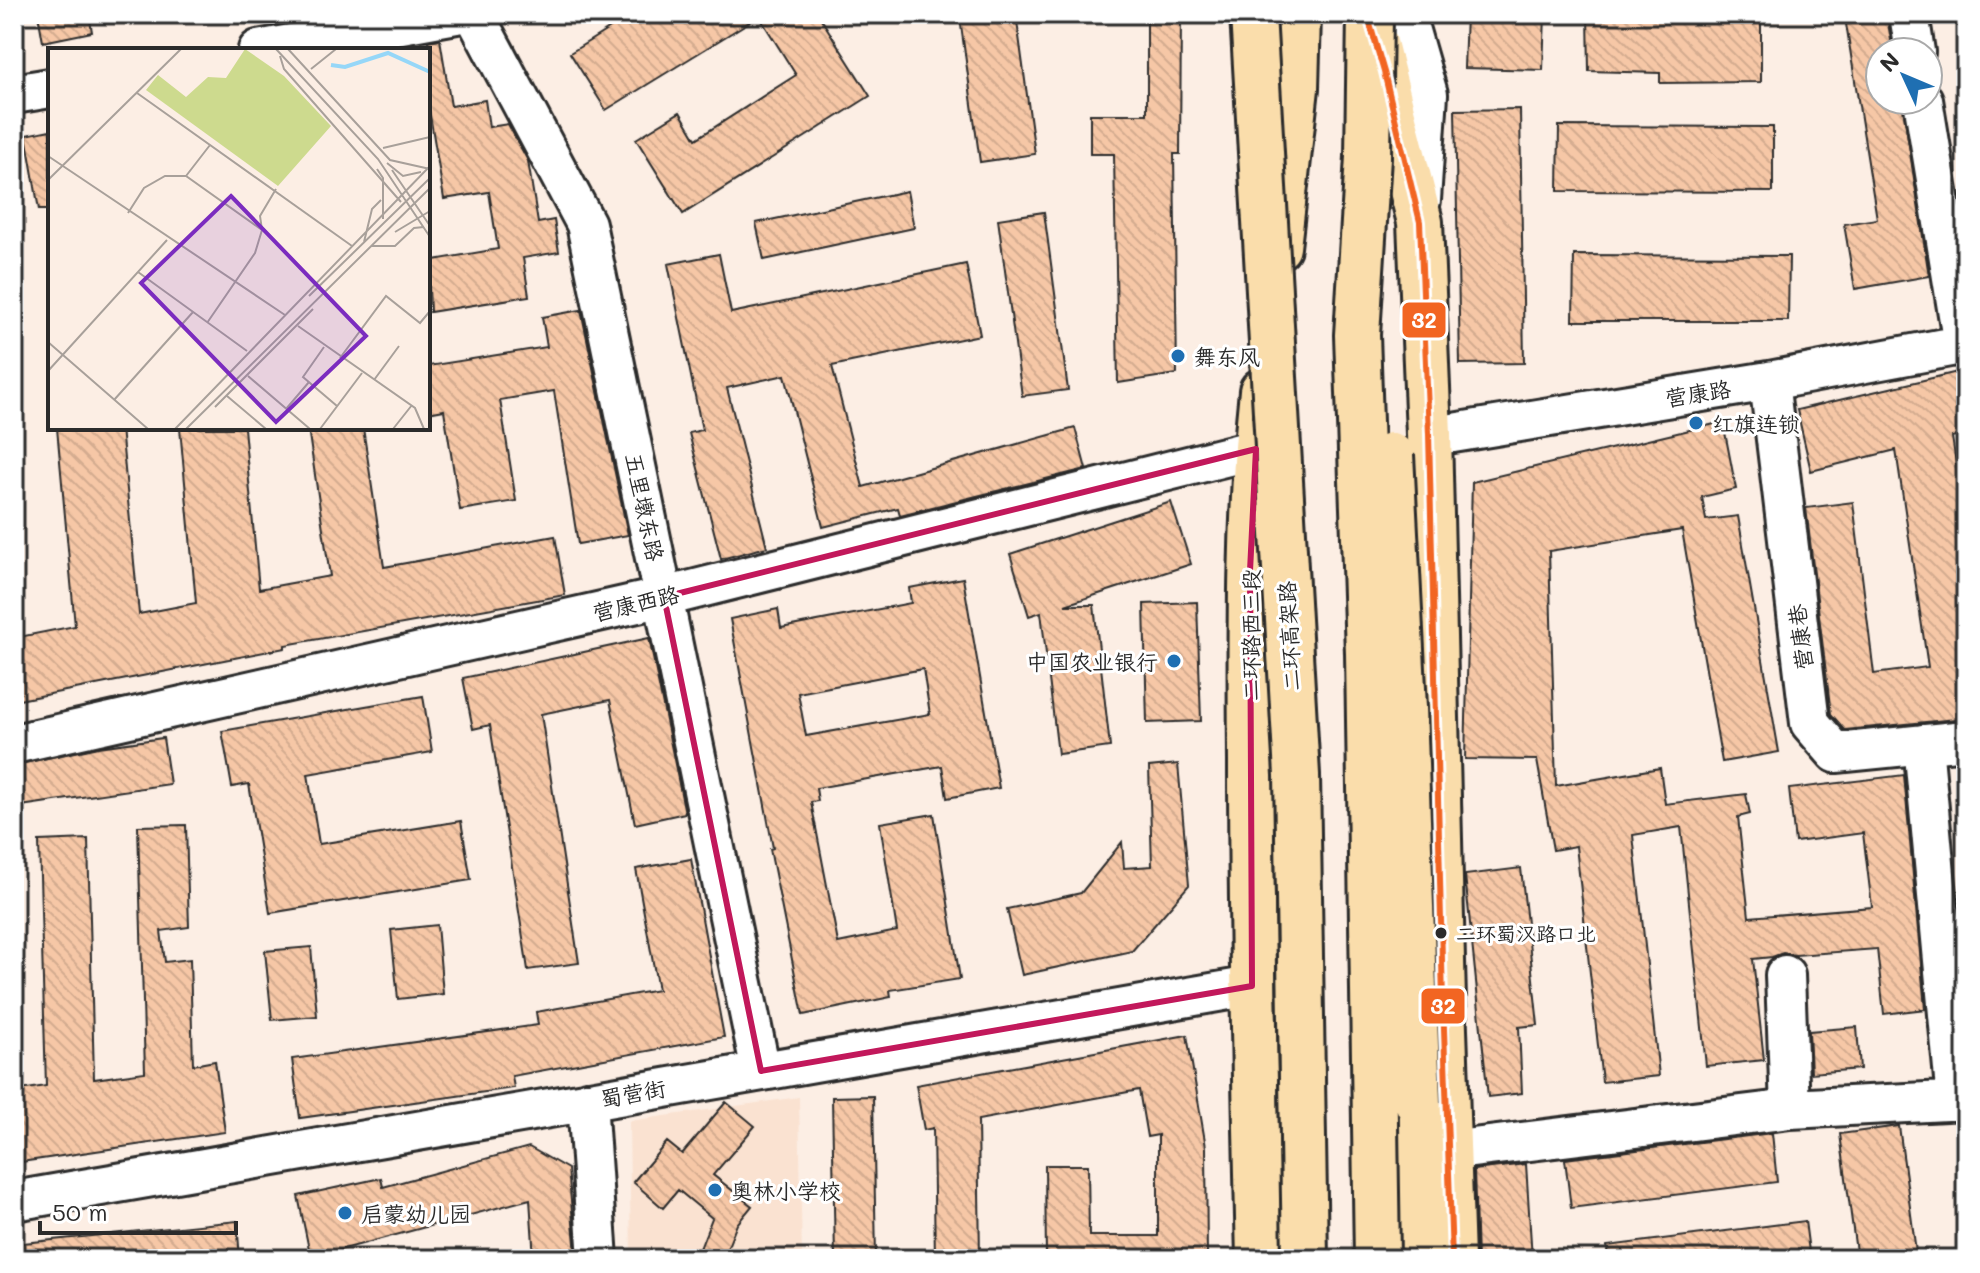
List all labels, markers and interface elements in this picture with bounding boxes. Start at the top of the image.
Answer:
north arrow [1864,36,1944,116]
text: N [1873,46,1905,78]
inset map [48,48,430,430]
line badge: 32 [1401,301,1447,339]
text: 32 [1411,305,1437,334]
place label: 舞东风 [1194,342,1260,371]
marker: 舞东风 [1169,347,1187,365]
street label: 营康路 [1663,374,1733,412]
place label: 红旗连锁 [1712,409,1800,438]
marker: 红旗连锁 [1687,414,1705,432]
street label: 五里墩东路 [619,450,671,564]
street label: 二环路西三段 [1236,569,1265,701]
street label: 营康西路 [590,579,682,627]
street label: 二环高架路 [1272,580,1306,692]
street label: 营康巷 [1782,602,1818,672]
place label: 中国农业银行 [1026,647,1158,676]
marker: 中国农业银行 [1165,652,1183,670]
place label: 二环蜀汉路口北 [1456,920,1596,946]
marker: 二环蜀汉路口北 [1433,925,1449,941]
line badge: 32 [1420,987,1466,1025]
text: 32 [1430,991,1456,1020]
street label: 蜀营街 [598,1073,668,1113]
place label: 奥林小学校 [731,1176,841,1205]
marker: 奥林小学校 [706,1181,724,1199]
scale bar [40,1185,236,1235]
text: 50 m [52,1196,108,1227]
place label: 启蒙幼儿园 [361,1199,471,1228]
marker: 启蒙幼儿园 [336,1204,354,1222]

